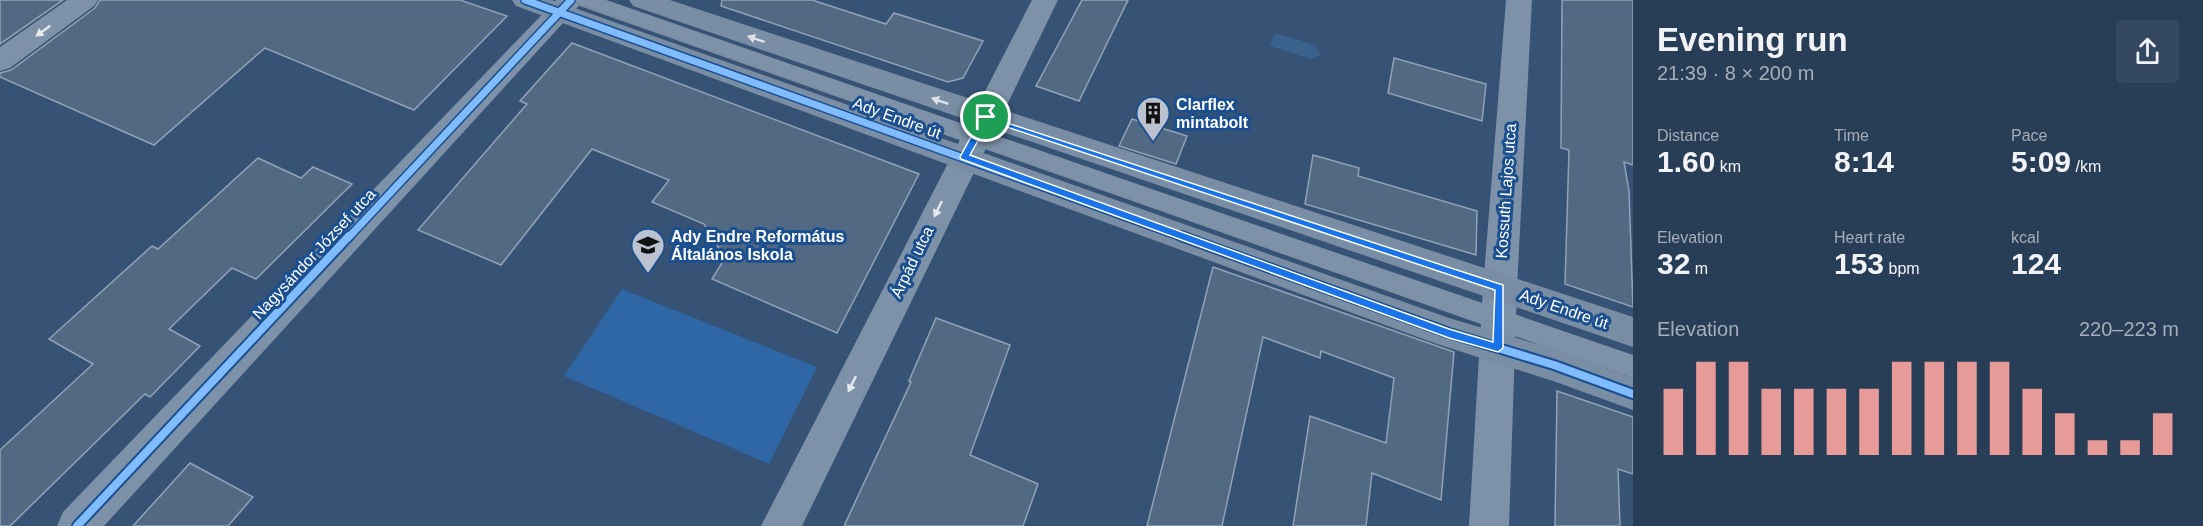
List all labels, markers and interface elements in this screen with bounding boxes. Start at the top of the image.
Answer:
button: share [2116,20,2179,83]
text: Evening run [1657,21,1848,58]
one-way arrow [35,24,50,36]
one-way arrow [747,33,765,43]
text: 21:39 · 8 × 200 m [1657,62,1814,84]
pin [960,91,1011,142]
street label: Ady Endre út [851,94,944,142]
building icon: Clarflex mintabolt [1135,95,1171,142]
one-way arrow [931,96,949,106]
place label: Clarflex mintabolt [1176,96,1249,131]
icon: arrive [969,100,1002,133]
street label: Kossuth Lajos utca [1493,123,1519,259]
text: Distance [1657,127,1719,144]
text: Time [1834,127,1869,144]
text: Pace [2011,127,2047,144]
text: 1.60 [1657,145,1715,178]
text: 8:14 [1834,145,1894,178]
text: 5:09 [2011,145,2071,178]
text: km [1715,158,1741,175]
text: /km [2071,158,2101,175]
street label: Nagysándor József utca [249,185,379,323]
one-way arrow [934,201,943,218]
street label: Árpád utca [886,223,937,301]
school or university icon: Ady Endre Református Általános Iskola [630,227,666,274]
place label: Ady Endre Református Általános Iskola [671,228,844,263]
text: Elevation [1657,229,1723,246]
text: Heart rate [1834,229,1905,246]
text: kcal [2011,229,2039,246]
text: 32 [1657,247,1690,280]
text: 153 [1834,247,1884,280]
text: 124 [2011,247,2061,280]
text: m [1690,260,1708,277]
text: bpm [1884,260,1920,277]
street label: Ady Endre út [1518,286,1611,332]
text: Elevation [1657,318,1739,340]
text: 220–223 m [2079,318,2179,340]
one-way arrow [847,375,856,392]

